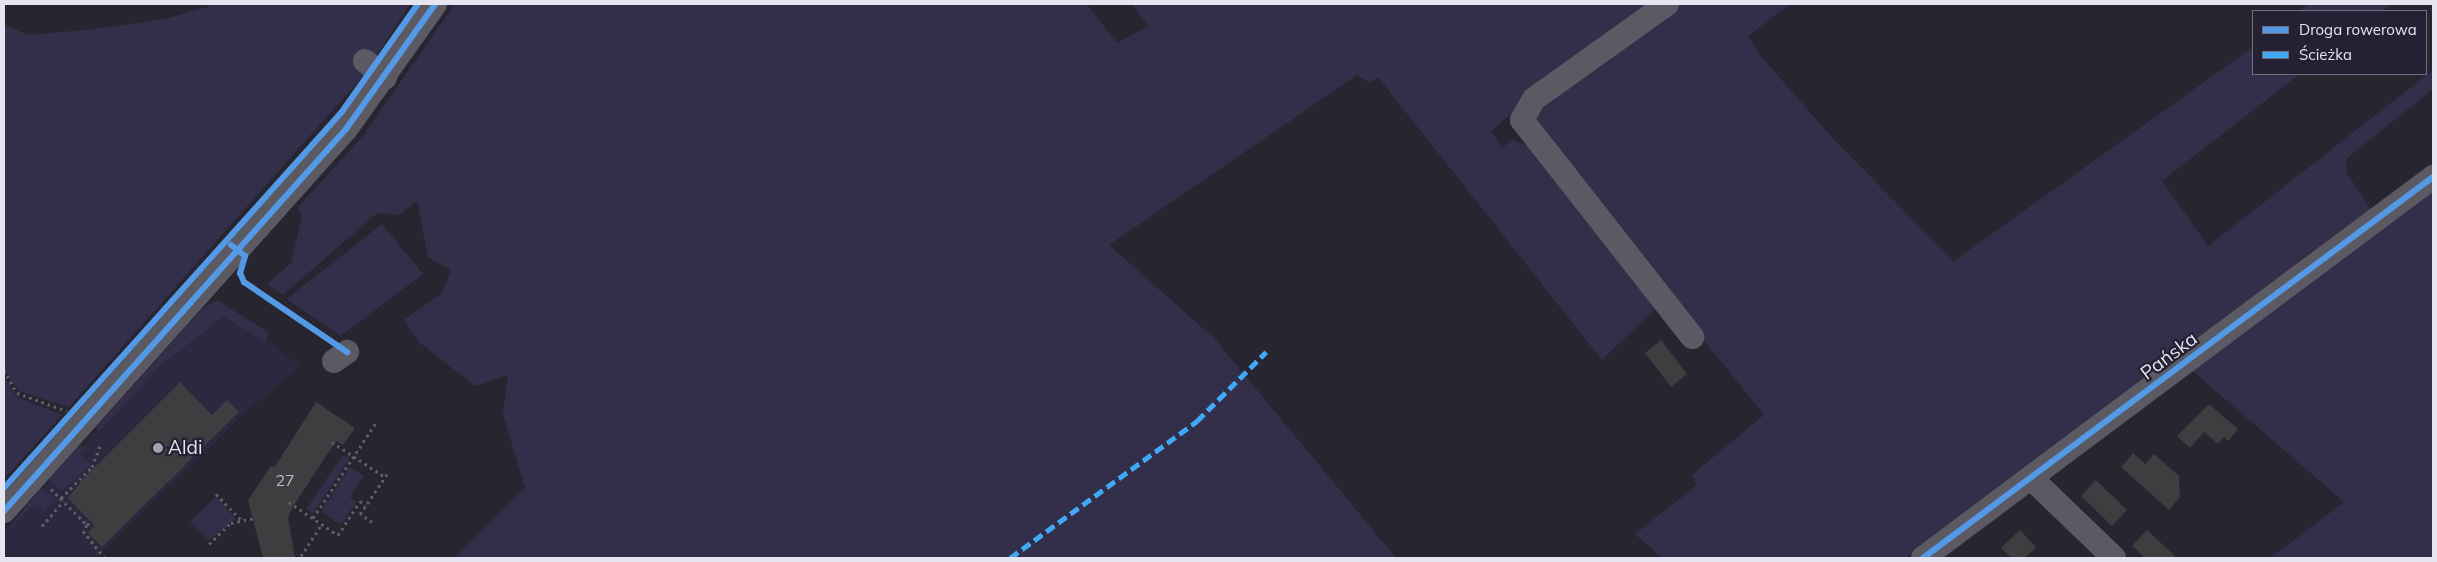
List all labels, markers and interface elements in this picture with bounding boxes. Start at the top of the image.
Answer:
legend [2252,10,2427,75]
text: Droga rowerowa [2299,20,2417,39]
text: Ścieżka [2299,45,2352,64]
street label: Pańska [2136,327,2202,385]
place label: Aldi [168,437,202,459]
marker: Aldi [152,442,164,454]
house number: 27 [275,470,295,490]

